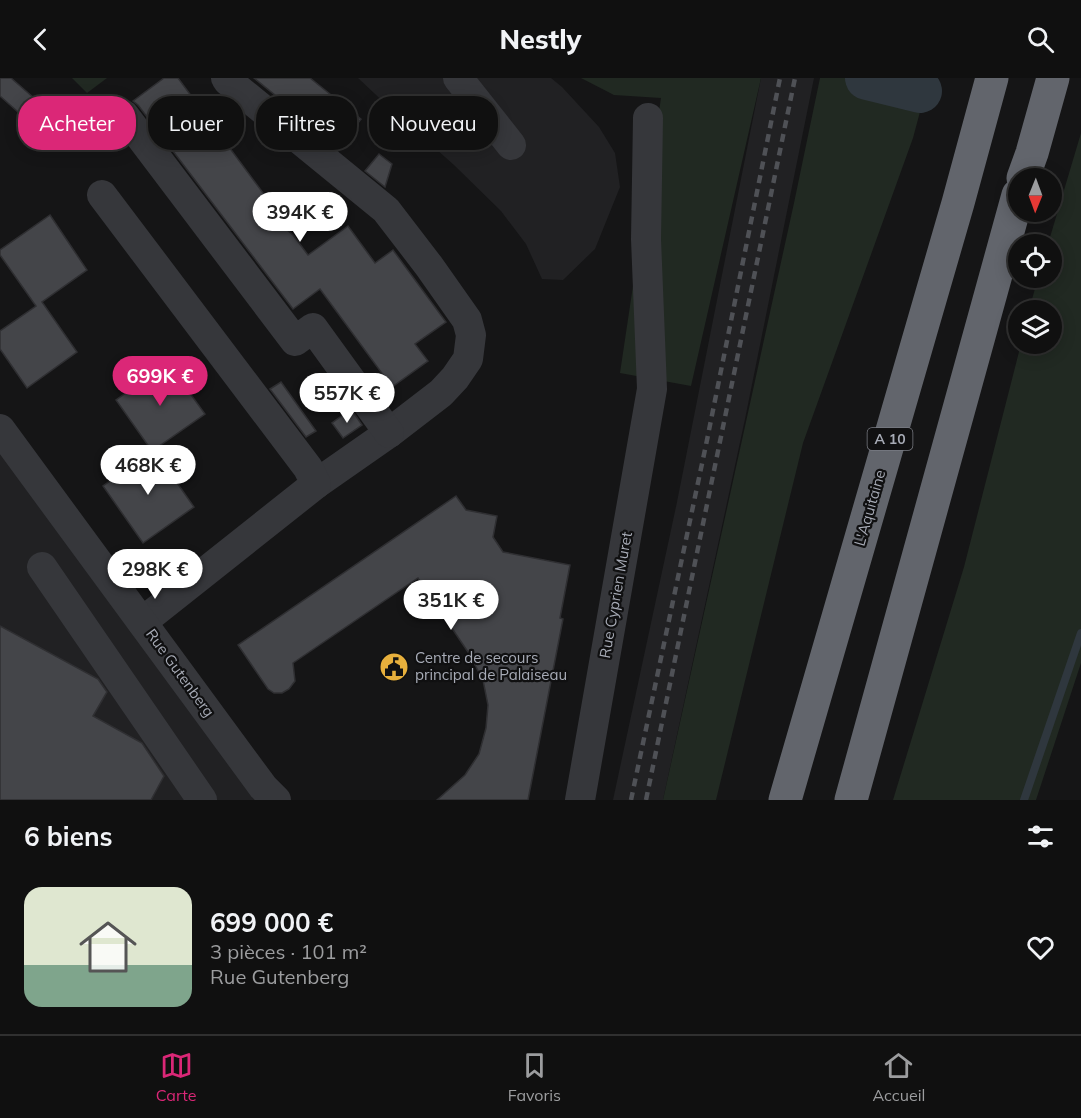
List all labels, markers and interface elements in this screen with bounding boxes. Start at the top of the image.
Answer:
text: Nestly [500,22,581,56]
icon: back [24,23,57,56]
icon: search [1024,23,1057,56]
chip: Acheter [18,96,136,150]
chip: Louer [148,96,244,150]
chip: Filtres [256,96,357,150]
chip: Nouveau [369,96,498,150]
north arrow [1008,168,1062,222]
map controls [1008,168,1062,354]
pin: 394K € [251,192,349,243]
text: 394K € [267,199,333,224]
button: locate [1008,234,1062,288]
button: layers [1008,300,1062,354]
pin: 699K € [111,356,209,407]
text: 699K € [127,363,193,388]
pin: 557K € [298,373,396,424]
text: 557K € [314,380,380,405]
road number: A 10 [868,428,912,450]
pin: 468K € [99,445,197,496]
text: 468K € [115,452,181,477]
street label: L'Aquitaine [850,468,889,548]
street label: Rue Cyprien Muret [595,530,636,660]
pin: 298K € [106,549,204,600]
text: 298K € [122,556,188,581]
pin: 351K € [402,580,500,631]
text: 351K € [418,587,484,612]
street label: Rue Gutenberg [142,625,219,721]
place label: Centre de secours principal de Palaiseau [415,648,567,684]
public building icon: Centre de secours principal de Palaiseau [378,651,410,683]
text: 6 biens [24,820,113,853]
icon: filters [1024,820,1057,853]
text: 699 000 € [210,906,333,939]
icon: home [72,911,144,983]
icon: heart [1024,931,1057,964]
text: 3 pièces · 101 m² [210,939,367,964]
text: Rue Gutenberg [210,964,349,989]
tab: Carte [156,1049,196,1105]
tab: Favoris [508,1049,561,1105]
tab: Accueil [872,1049,925,1105]

